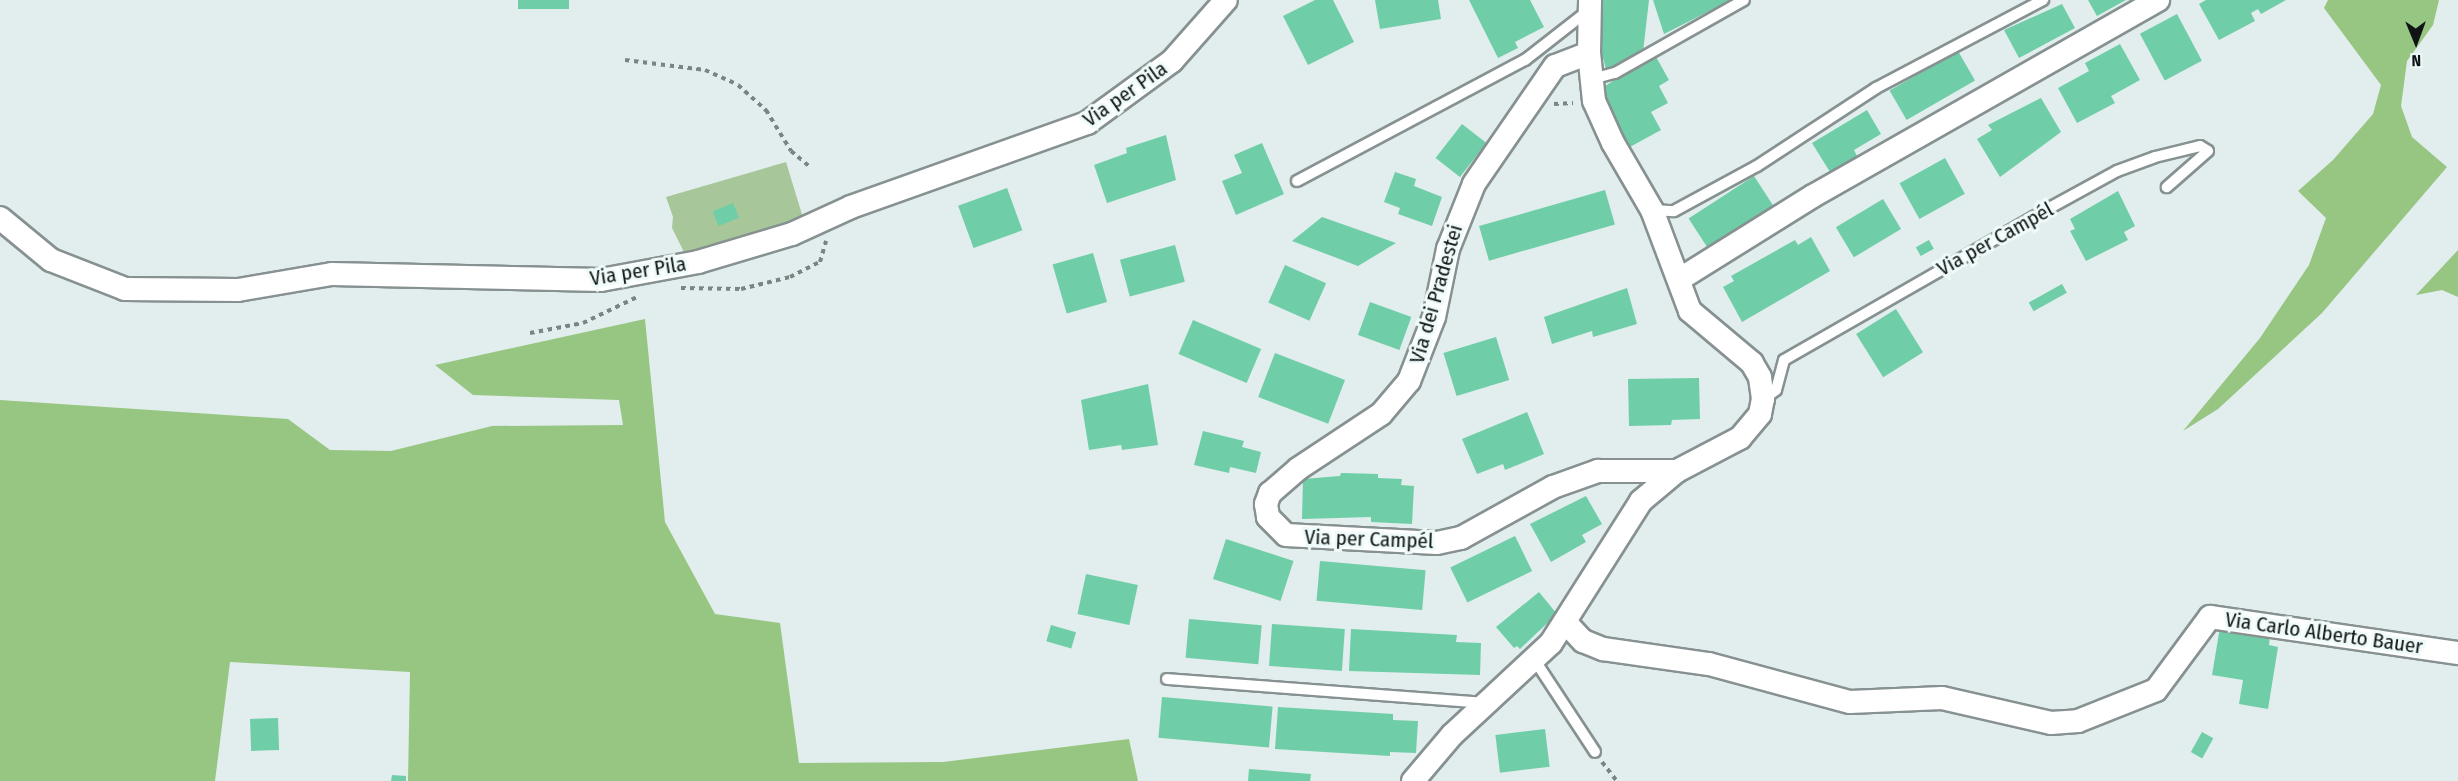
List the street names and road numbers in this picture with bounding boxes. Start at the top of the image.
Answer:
street label: Via per Pila [1078,56,1172,132]
street label: Via per Campél [1932,197,2058,281]
street label: Via dei Pradestei [1404,222,1468,366]
street label: Via per Pila [588,251,688,291]
street label: Via per Campél [1304,524,1434,554]
street label: Via Carlo Alberto Bauer [2224,607,2424,659]

